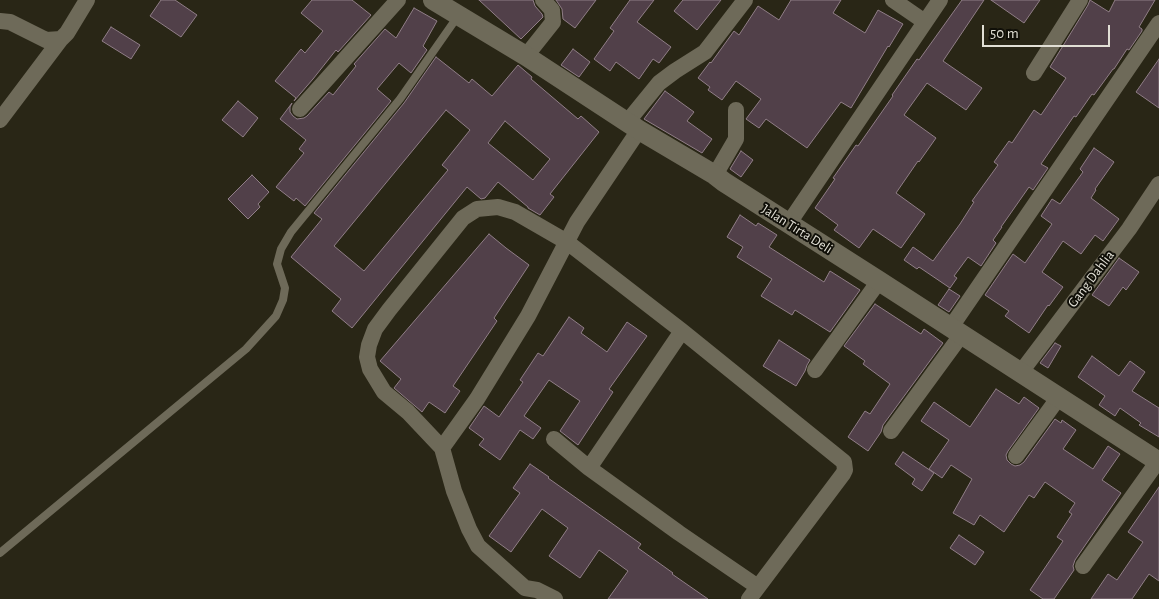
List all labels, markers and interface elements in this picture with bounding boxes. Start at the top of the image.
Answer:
scale bar [984,15,1112,47]
text: 50 m [990,26,1019,41]
street label: Jalan Tirta Deli [759,201,835,257]
street label: Gang Dahlia [1064,247,1118,311]

